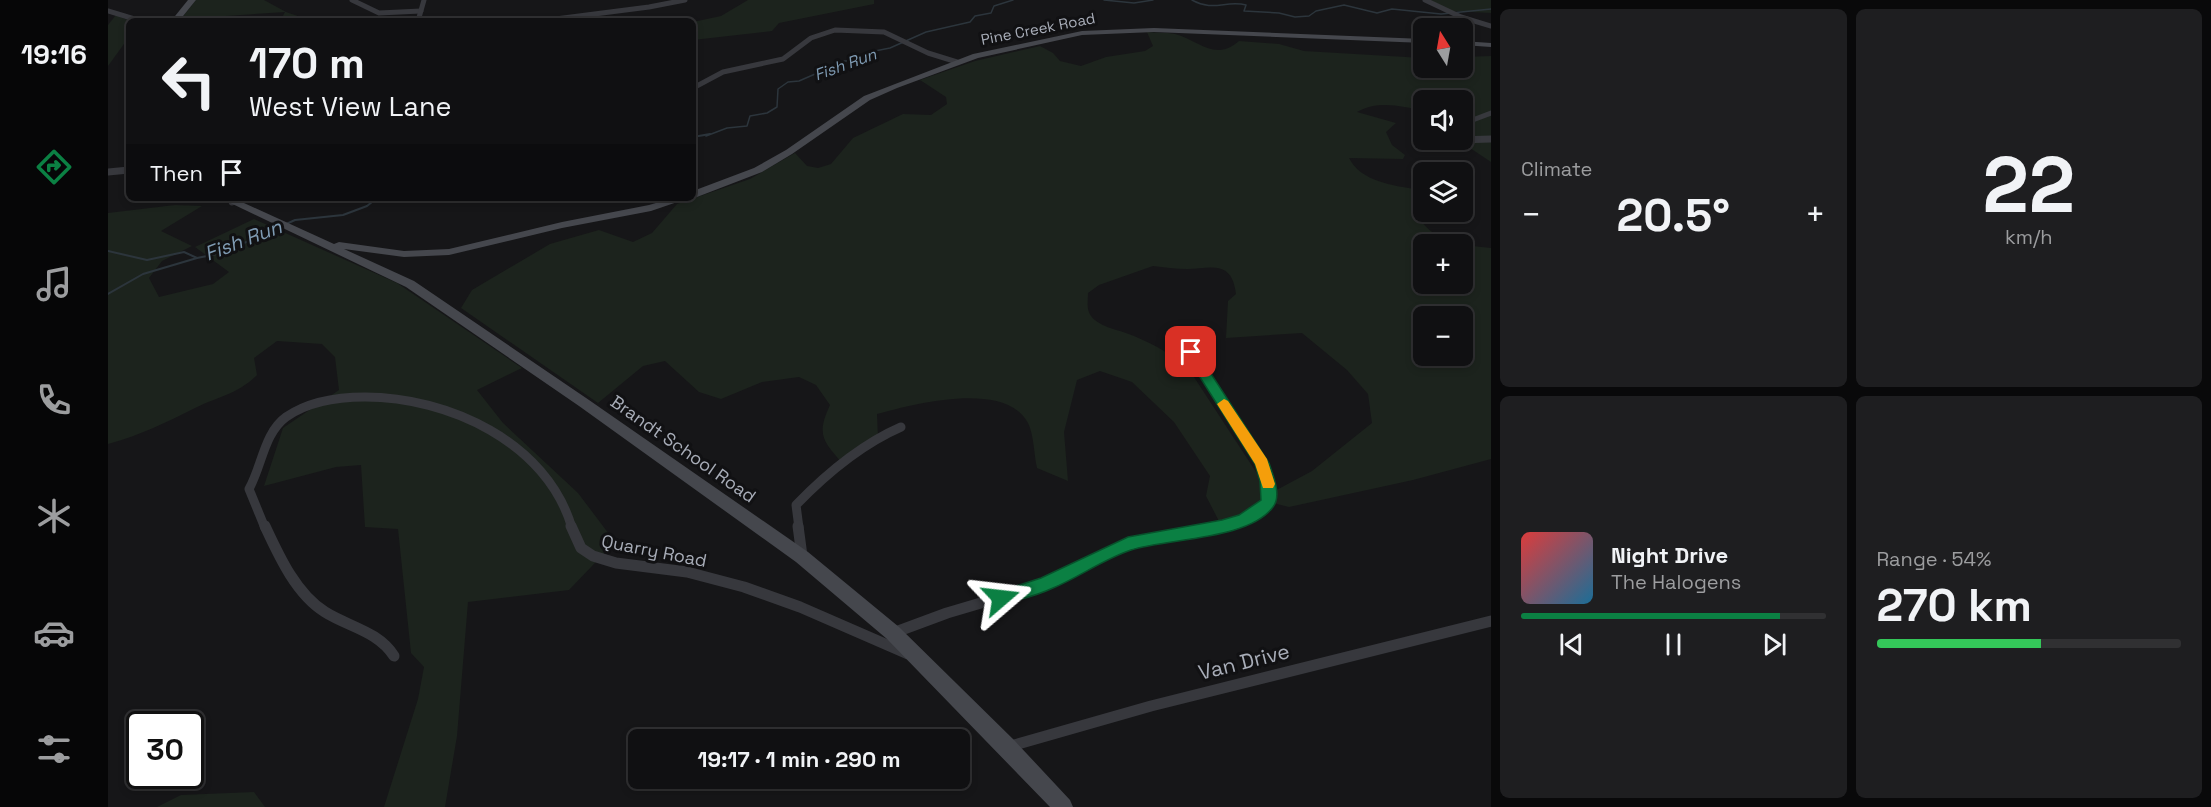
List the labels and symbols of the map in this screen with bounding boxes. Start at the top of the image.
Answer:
street label: Pine Creek Road [979,8,1097,49]
north arrow [1413,18,1473,78]
water label: Fish Run [811,43,880,85]
water label: Fish Run [201,213,286,267]
pin [1165,326,1216,377]
street label: Brandt School Road [606,390,761,507]
street label: Quarry Road [599,529,709,572]
position arrow [969,566,1033,630]
street label: Van Drive [1196,637,1292,686]
speed limit sign: 30 [126,711,204,789]

